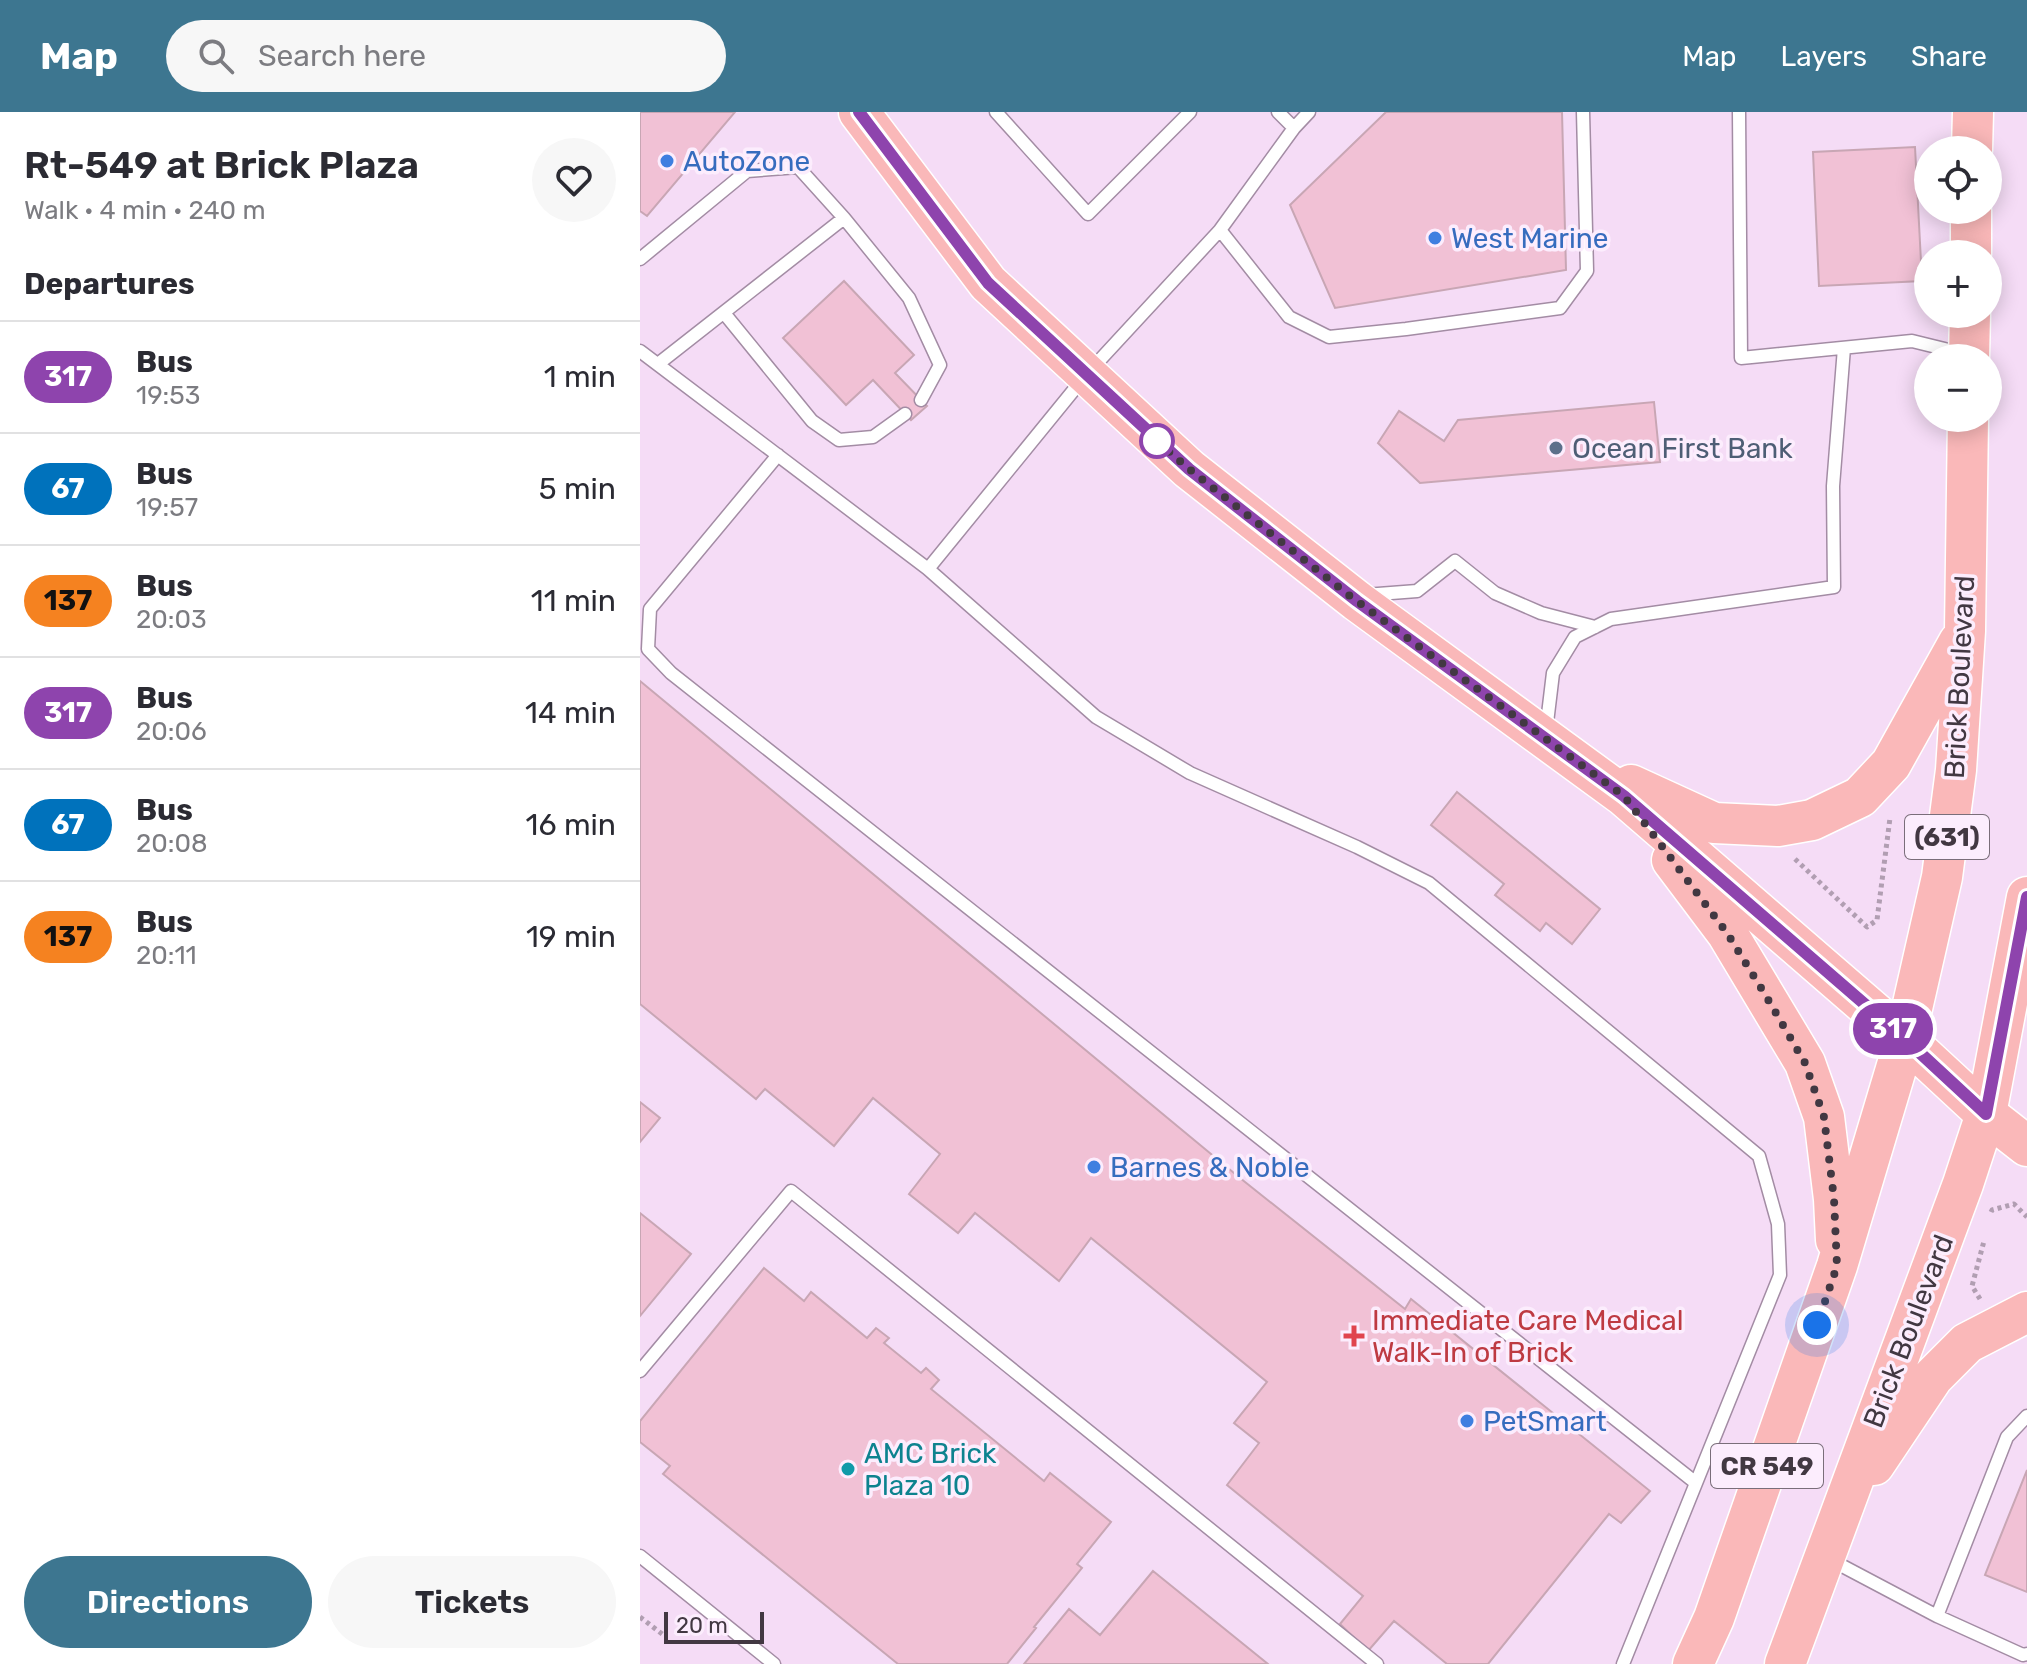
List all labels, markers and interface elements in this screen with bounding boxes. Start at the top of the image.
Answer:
search box [166,20,726,92]
text: Map [40,33,118,79]
icon: search [194,34,238,78]
text: Search here [258,38,426,74]
text: Map [1682,40,1737,73]
text: Layers [1781,40,1867,73]
text: Share [1911,40,1987,73]
map controls [1914,136,2002,432]
button: locate [1914,136,2002,224]
button: heart [532,138,616,222]
text: Rt-549 at Brick Plaza [24,142,419,188]
place label: AutoZone [683,145,810,178]
marker: AutoZone [658,152,676,170]
text: Walk · 4 min · 240 m [24,195,266,226]
place label: West Marine [1451,222,1608,255]
marker: West Marine [1426,229,1444,247]
button: + [1914,240,2002,328]
text: Departures [24,266,195,302]
text: Bus [136,344,193,380]
button: − [1914,344,2002,432]
text: 1 min [544,359,616,395]
text: 317 [44,360,92,393]
text: 19:53 [136,380,200,411]
unlabelled marker [1140,424,1174,458]
place label: Ocean First Bank [1572,432,1793,465]
marker: Ocean First Bank [1547,439,1565,457]
text: Bus [136,456,193,492]
text: 5 min [539,471,616,507]
text: 67 [51,472,85,505]
text: 19:57 [136,492,198,523]
text: Bus [136,568,193,604]
street label: Brick Boulevard [1938,574,1981,780]
text: 11 min [531,583,616,619]
text: 137 [44,584,92,617]
text: 20:03 [136,604,207,635]
text: Bus [136,680,193,716]
text: 14 min [525,695,616,731]
text: 317 [44,696,92,729]
text: 20:06 [136,716,207,747]
text: Bus [136,792,193,828]
text: 16 min [526,807,616,843]
text: 67 [51,808,85,841]
road number: (631) [1905,815,1989,859]
text: 20:08 [136,828,207,859]
text: Bus [136,904,193,940]
text: 19 min [526,919,616,955]
text: 137 [44,920,92,953]
text: 20:11 [136,940,197,971]
line badge: 317 [1847,1003,1939,1055]
text: 317 [1869,1012,1917,1045]
place label: Barnes & Noble [1110,1151,1310,1184]
marker: Barnes & Noble [1085,1158,1103,1176]
street label: Brick Boulevard [1857,1230,1960,1432]
place label: Immediate Care Medical Walk-In of Brick [1372,1304,1683,1369]
your location [1797,1305,1837,1345]
marker: Immediate Care Medical Walk-In of Brick [1343,1325,1365,1347]
place label: PetSmart [1483,1405,1607,1438]
marker: PetSmart [1458,1412,1476,1430]
place label: AMC Brick Plaza 10 [864,1437,997,1502]
road number: CR 549 [1711,1444,1823,1488]
marker: AMC Brick Plaza 10 [839,1460,857,1478]
button: Directions [24,1556,312,1648]
button: Tickets [328,1556,616,1648]
scale bar [664,1608,764,1644]
text: 20 m [676,1612,728,1639]

